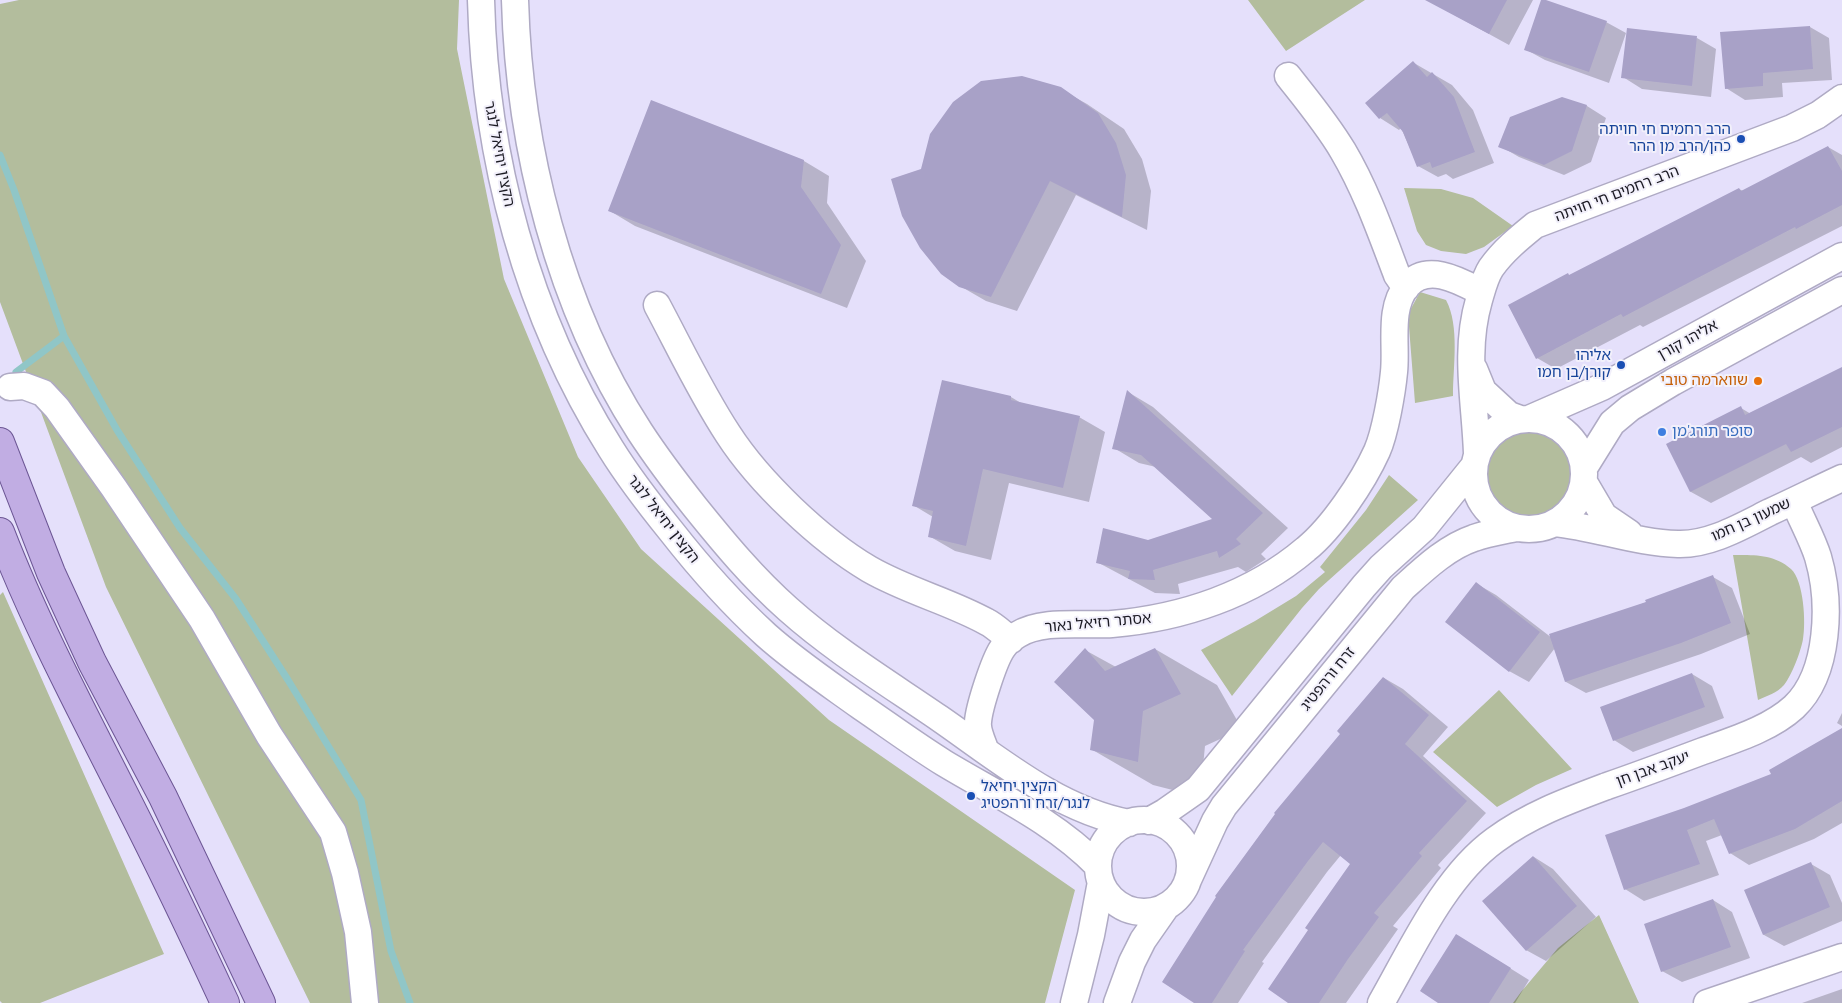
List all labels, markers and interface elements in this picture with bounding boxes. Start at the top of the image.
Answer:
street label: הקצין יחיאל לנגר [480,100,518,208]
place label: הרב רחמים חי חויתה כהן/הרב מן ההר [1599,121,1731,156]
marker: הרב רחמים חי חויתה כהן/הרב מן ההר [1735,133,1747,145]
street label: הרב רחמים חי חויתה [1552,162,1682,226]
street label: אליהו קורן [1655,316,1721,364]
place label: אליהו קורן/בן חמו [1537,347,1611,382]
marker: אליהו קורן/בן חמו [1615,359,1627,371]
place label: שווארמה טובי [1661,372,1748,390]
marker: שווארמה טובי [1752,375,1764,387]
place label: סופר תורג'מן [1672,423,1753,441]
marker: סופר תורג'מן [1656,426,1668,438]
street label: הקצין יחיאל לנגר [623,471,703,567]
street label: שמעון בן חמו [1708,494,1794,546]
street label: אסתר רזיאל נאור [1044,609,1152,637]
street label: זרח ורהפטיג [1297,643,1359,715]
street label: יעקב אבן חן [1614,747,1692,791]
place label: הקצין יחיאל לנגר/זרח ורהפטיג [981,778,1090,813]
marker: הקצין יחיאל לנגר/זרח ורהפטיג [965,790,977,802]

